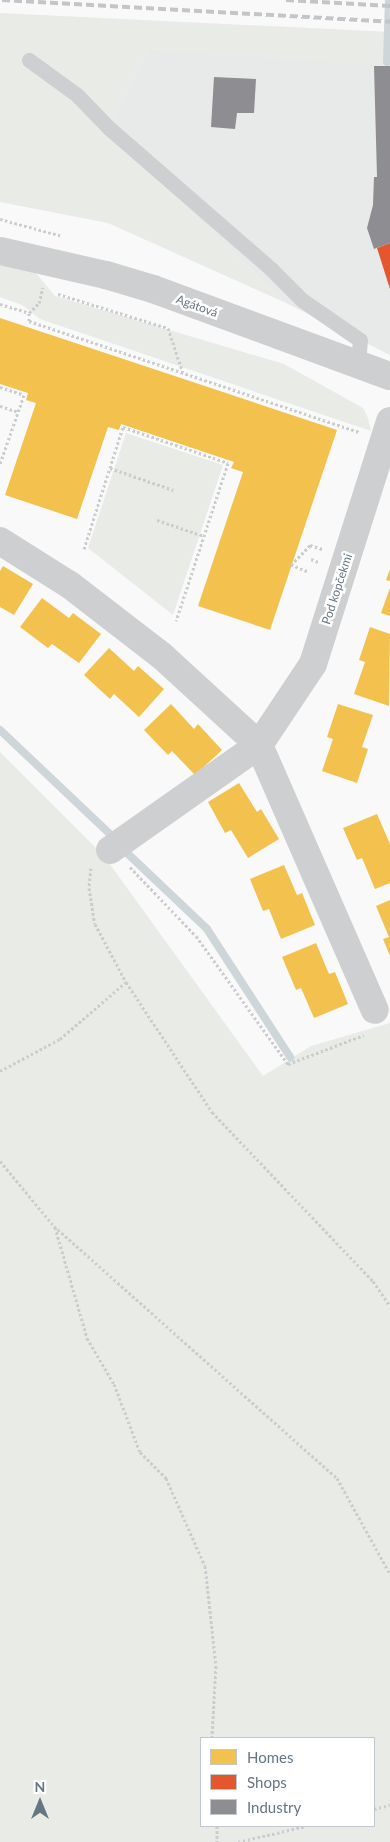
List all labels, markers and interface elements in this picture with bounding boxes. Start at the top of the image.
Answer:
street label: Agátová [174,292,220,320]
street label: Pod kopčekmi [319,552,355,626]
legend [200,1737,375,1827]
text: Homes [247,1748,293,1766]
text: Shops [247,1773,287,1791]
north arrow [15,1777,65,1827]
text: N [35,1778,45,1795]
text: Industry [247,1798,301,1816]

